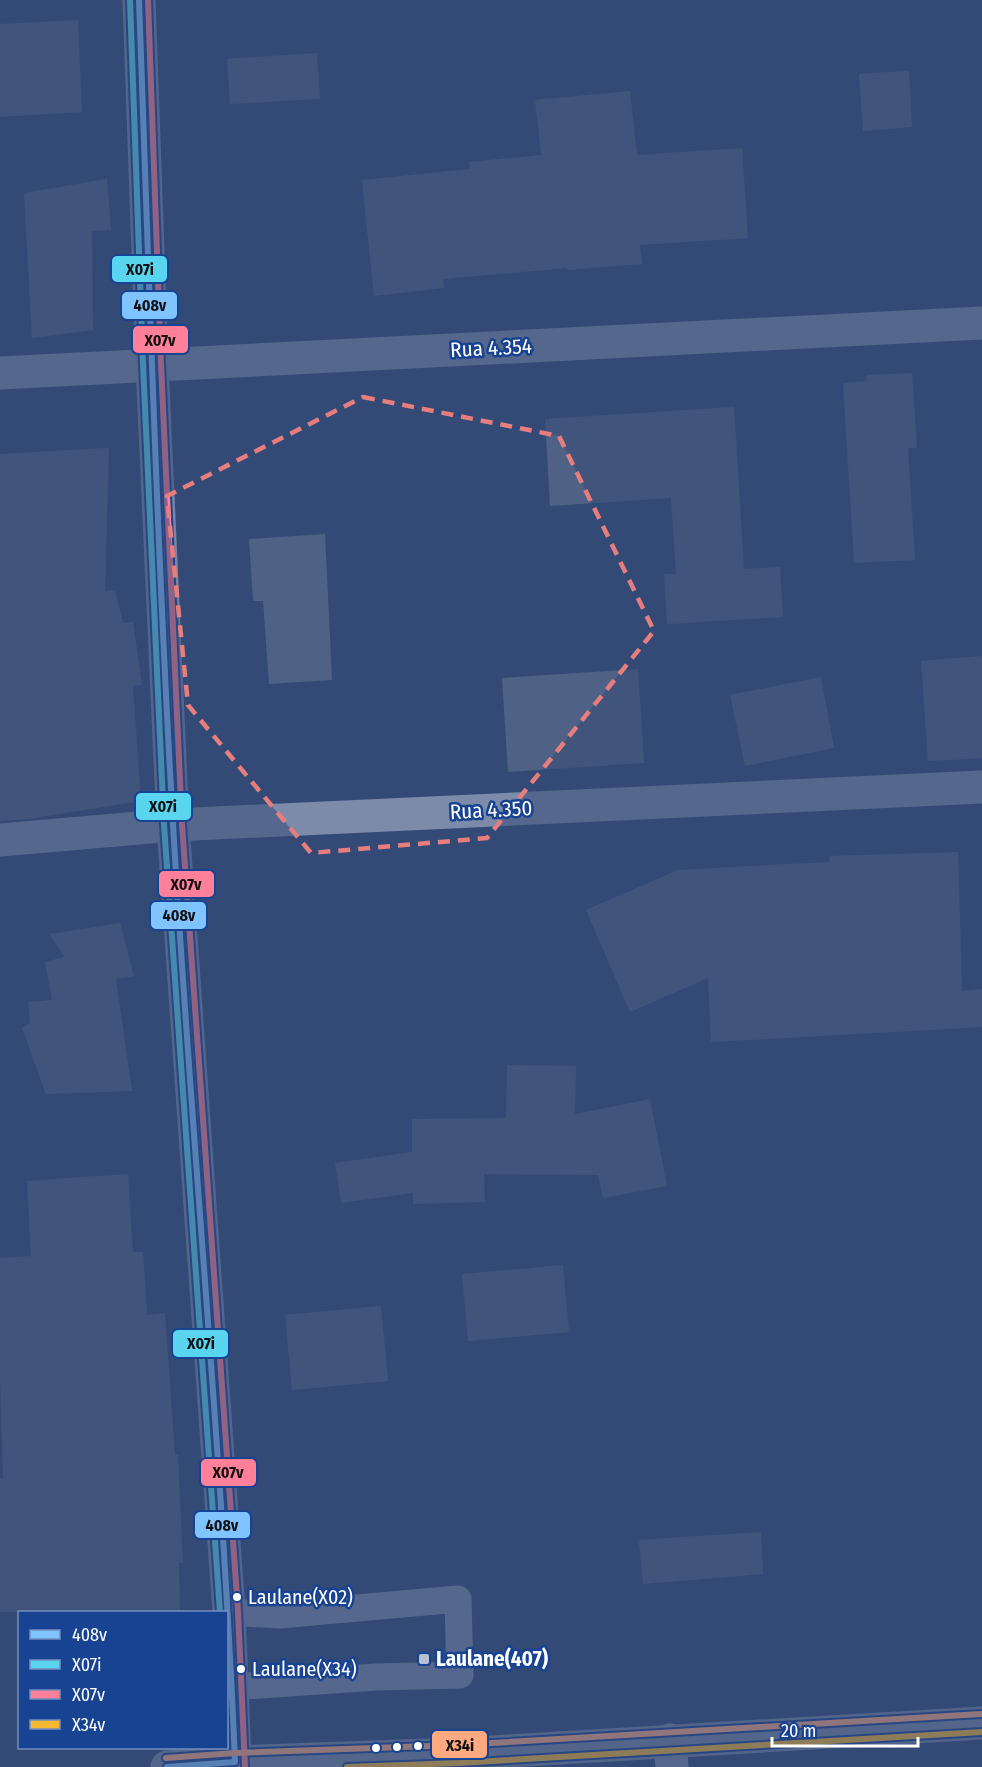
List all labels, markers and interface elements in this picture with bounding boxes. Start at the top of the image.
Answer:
line badge: X07i [111,255,168,283]
text: X07i [125,260,154,279]
line badge: 408v [121,291,178,320]
text: 408v [134,296,167,315]
line badge: X07v [132,325,189,354]
text: X07v [143,331,176,350]
street label: Rua 4.354 [450,333,532,363]
line badge: X07i [135,792,192,821]
street label: Rua 4.350 [449,795,533,825]
text: X07i [148,797,177,816]
line badge: X07v [158,870,215,898]
text: X07v [169,875,202,894]
line badge: 408v [150,901,207,930]
text: 408v [163,906,196,925]
line badge: X07i [172,1329,229,1358]
text: X07i [186,1334,215,1353]
line badge: X07v [200,1458,257,1487]
text: X07v [211,1463,244,1482]
line badge: 408v [194,1511,251,1539]
text: 408v [206,1516,239,1535]
place label: Laulane(X02) [248,1585,353,1609]
marker: Laulane(X02) [231,1591,243,1603]
legend [18,1611,228,1749]
text: 408v [72,1624,107,1646]
place label: Laulane(407) [436,1646,548,1672]
marker: Laulane(407) [417,1652,431,1666]
text: X07i [72,1654,102,1676]
place label: Laulane(X34) [252,1657,357,1681]
marker: Laulane(X34) [235,1663,247,1675]
text: X07v [72,1684,105,1706]
scale bar [772,1710,918,1748]
text: X34v [72,1714,105,1736]
text: 20 m [781,1720,816,1742]
line badge: X34i [431,1730,488,1759]
text: X34i [445,1736,474,1755]
unlabelled marker [412,1740,424,1752]
unlabelled marker [391,1741,403,1753]
unlabelled marker [370,1742,382,1754]

